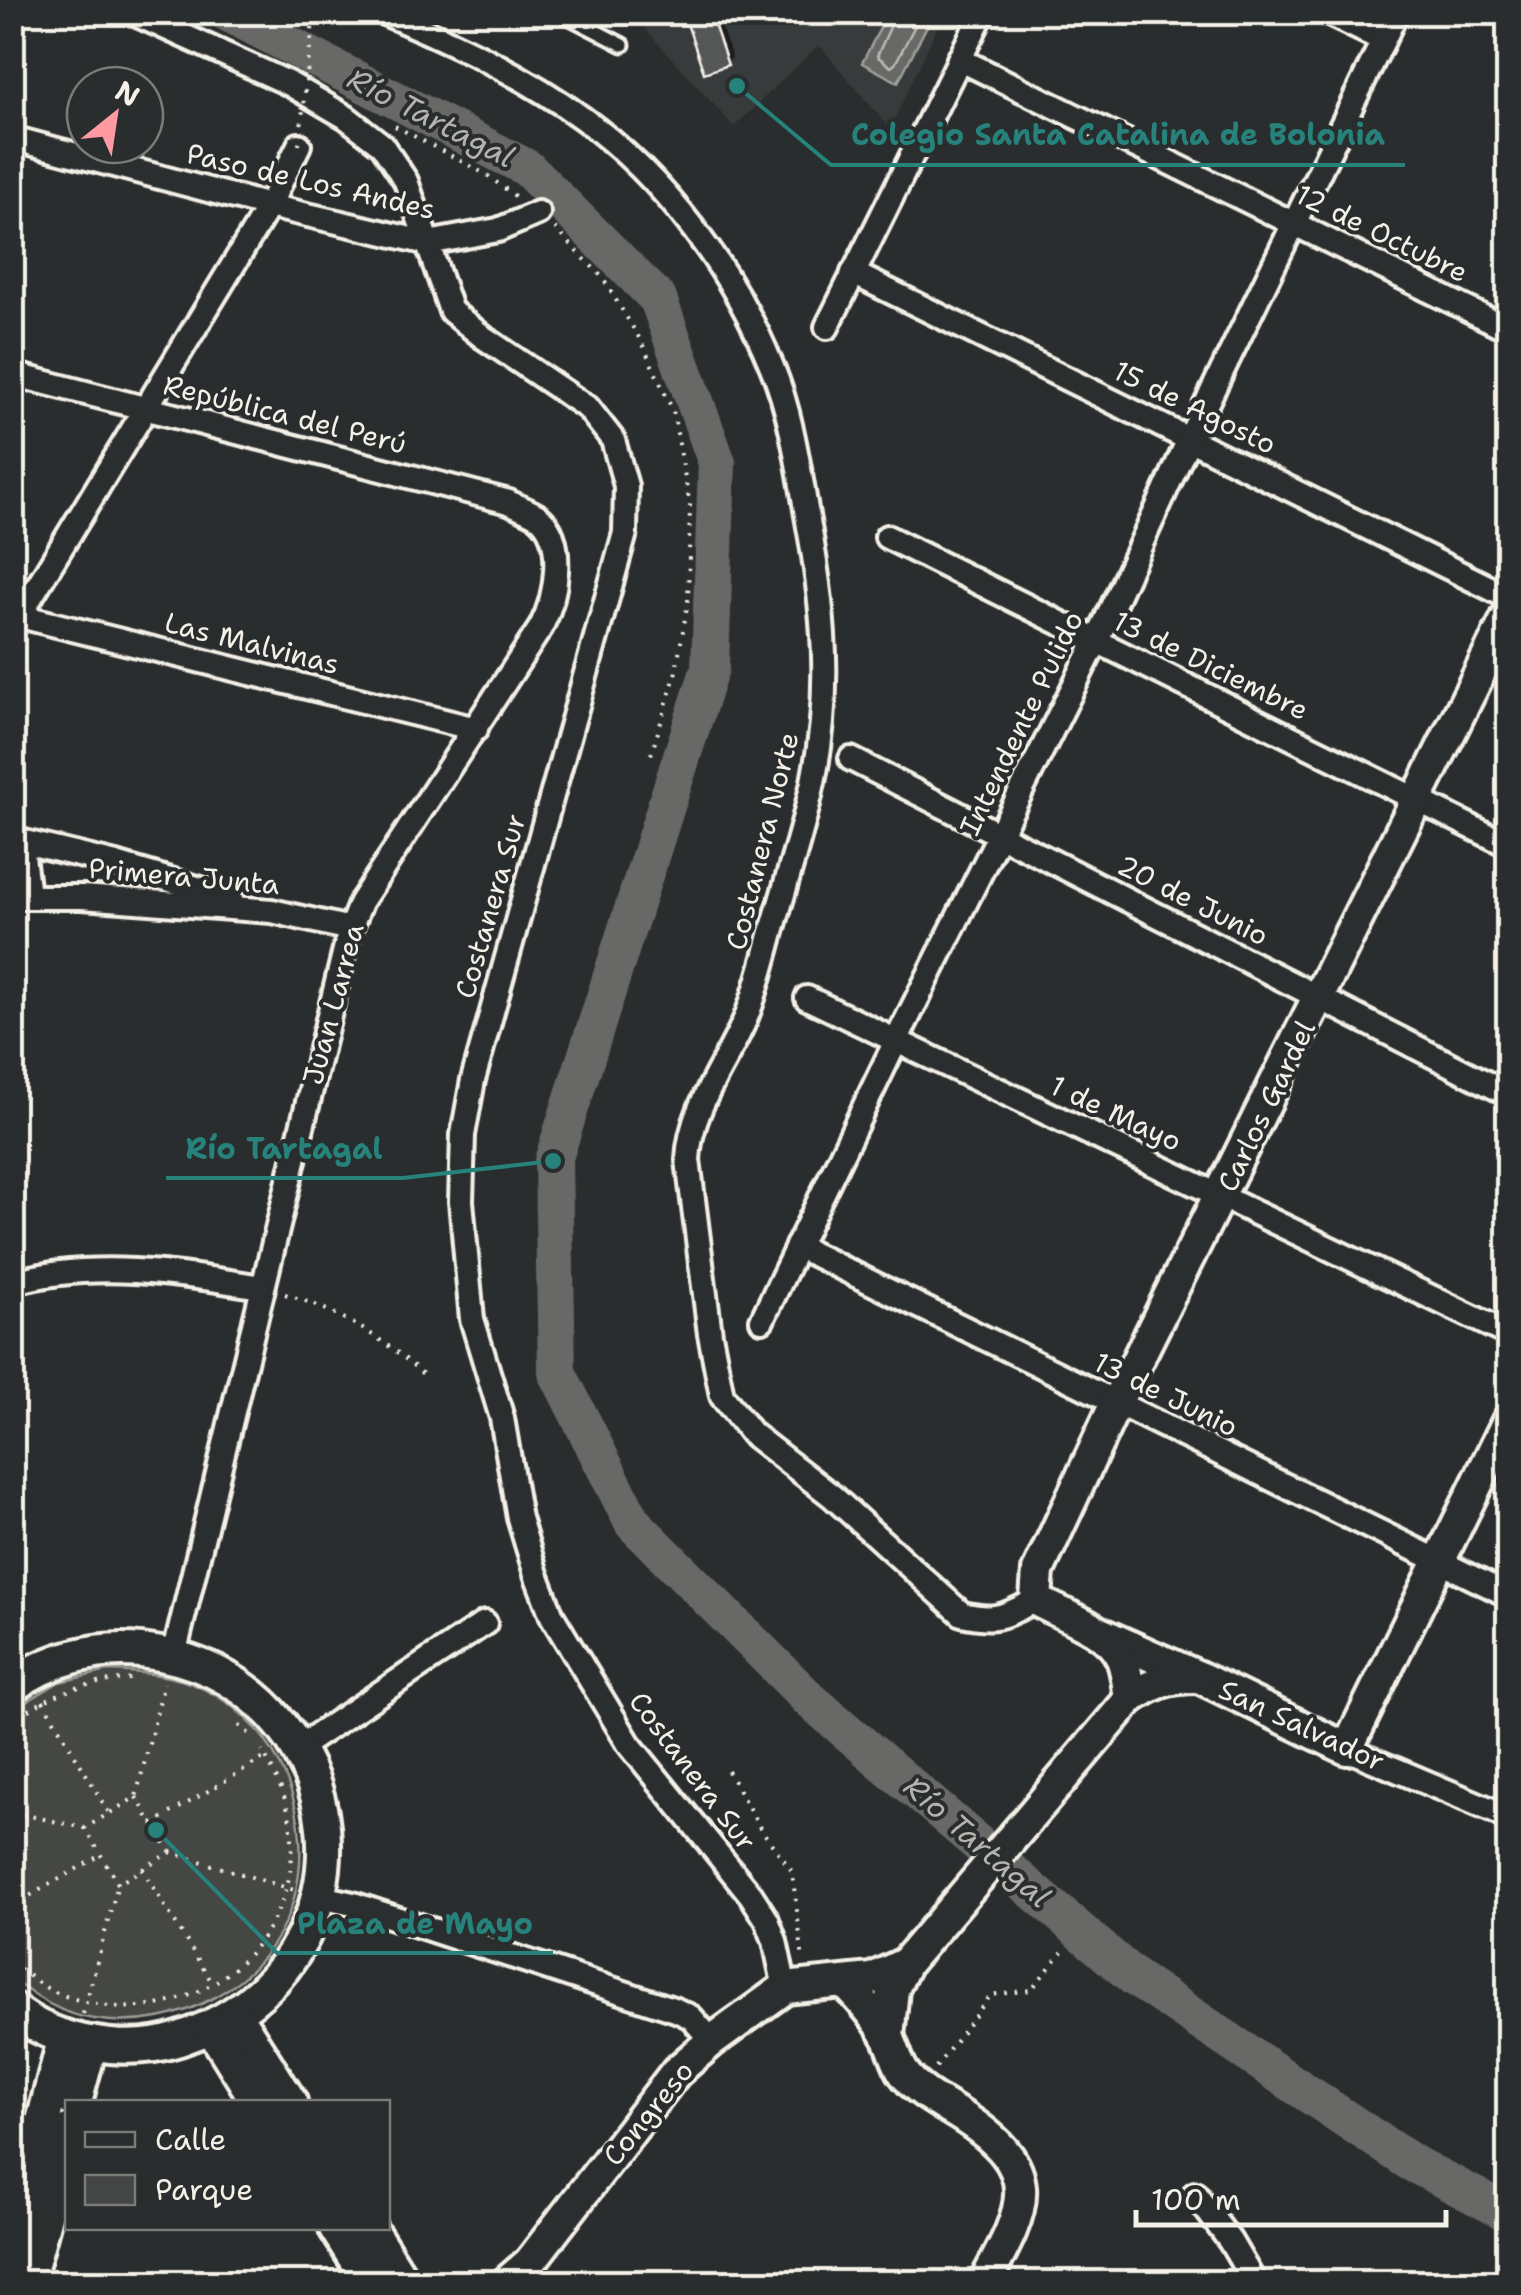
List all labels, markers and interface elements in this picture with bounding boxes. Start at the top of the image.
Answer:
water label: Río Tartagal [341,58,522,177]
north arrow [65,65,165,165]
text: N [108,71,147,115]
callout: Colegio Santa Catalina de Bolonia [831,105,1405,165]
text: Colegio Santa Catalina de Bolonia [851,114,1386,155]
street label: Paso de Los Andes [183,134,439,228]
street label: 12 de Octubre [1290,175,1474,291]
street label: 15 de Agosto [1107,351,1283,463]
street label: República del Perú [160,365,410,463]
street label: 13 de Diciembre [1107,601,1315,729]
street label: Las Malvinas [161,603,343,683]
street label: Intendente Pulido [950,605,1092,841]
street label: Costanera Norte [717,728,807,954]
street label: Costanera Sur [446,809,534,1003]
street label: 20 de Junio [1111,846,1275,954]
street label: Primera Junta [87,849,281,903]
street label: Juan Larrea [293,919,373,1089]
street label: Carlos Gardel [1208,1013,1324,1198]
street label: 1 de Mayo [1044,1066,1188,1160]
callout: Río Tartagal [166,1118,403,1178]
text: Río Tartagal [185,1128,383,1169]
street label: 13 de Junio [1087,1343,1245,1445]
street label: San Salvador [1213,1670,1391,1780]
street label: Costanera Sur [621,1684,765,1858]
water label: Río Tartagal [895,1766,1059,1917]
callout: Plaza de Mayo [277,1893,553,1953]
text: Plaza de Mayo [297,1903,533,1944]
street label: Congreso [594,2053,702,2173]
legend [65,2100,390,2230]
text: Calle [155,2119,226,2160]
scale bar [1136,2165,1446,2227]
text: Parque [155,2169,253,2210]
text: 100 m [1151,2179,1241,2220]

